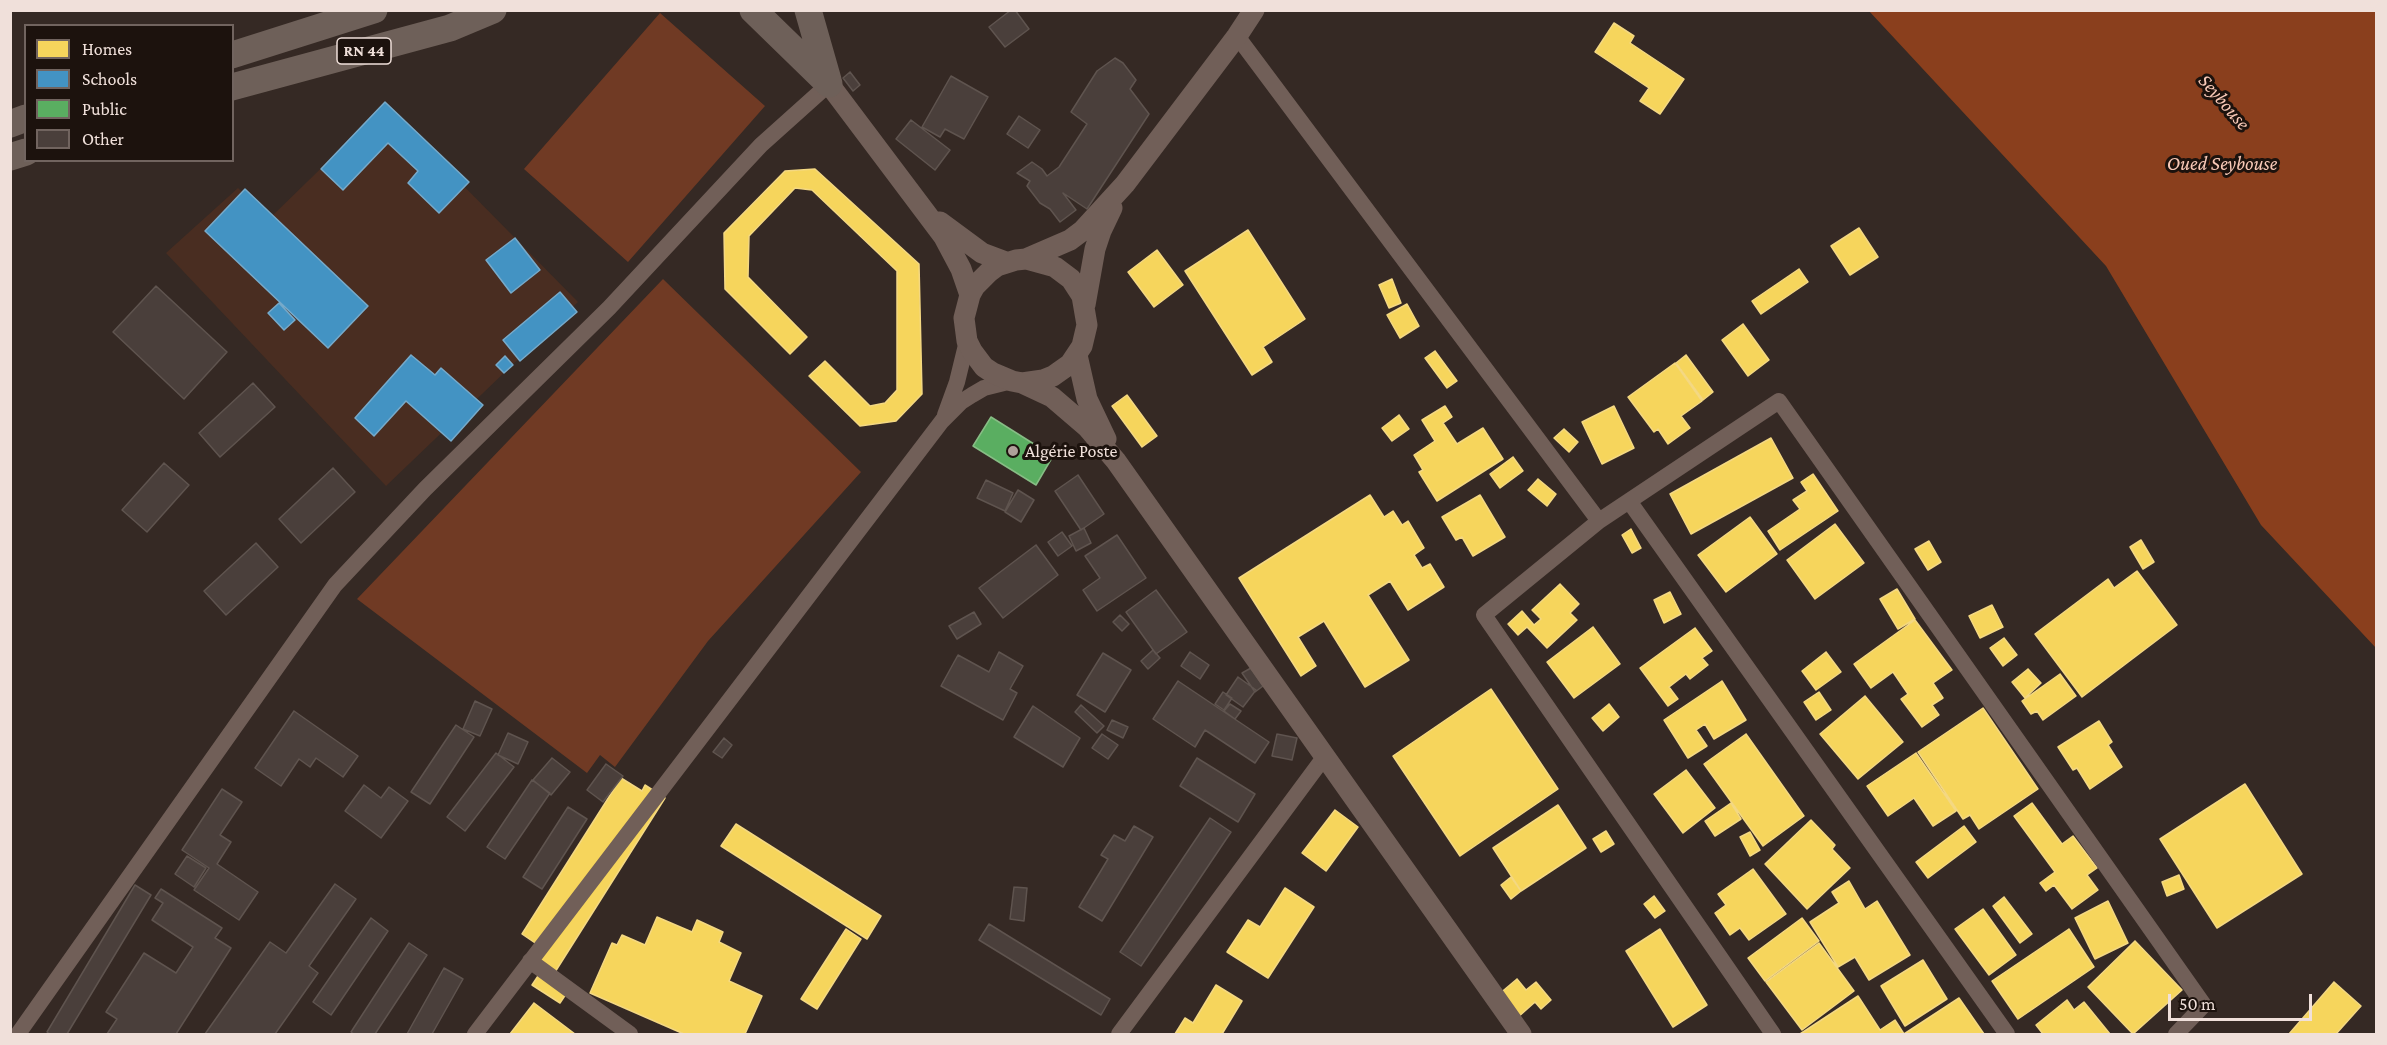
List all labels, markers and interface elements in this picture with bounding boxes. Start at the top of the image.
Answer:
legend [24,24,234,162]
road number: RN 44 [337,38,391,64]
text: Homes [82,39,132,59]
text: Schools [82,69,137,89]
water label: Seybouse [2193,69,2255,135]
text: Public [82,99,127,119]
text: Other [82,129,124,149]
water label: Oued Seybouse [2167,152,2277,176]
place label: Algérie Poste [1025,440,1117,462]
marker: Algérie Poste [1006,444,1020,458]
scale bar [2171,982,2315,1020]
text: 50 m [2179,994,2216,1014]

